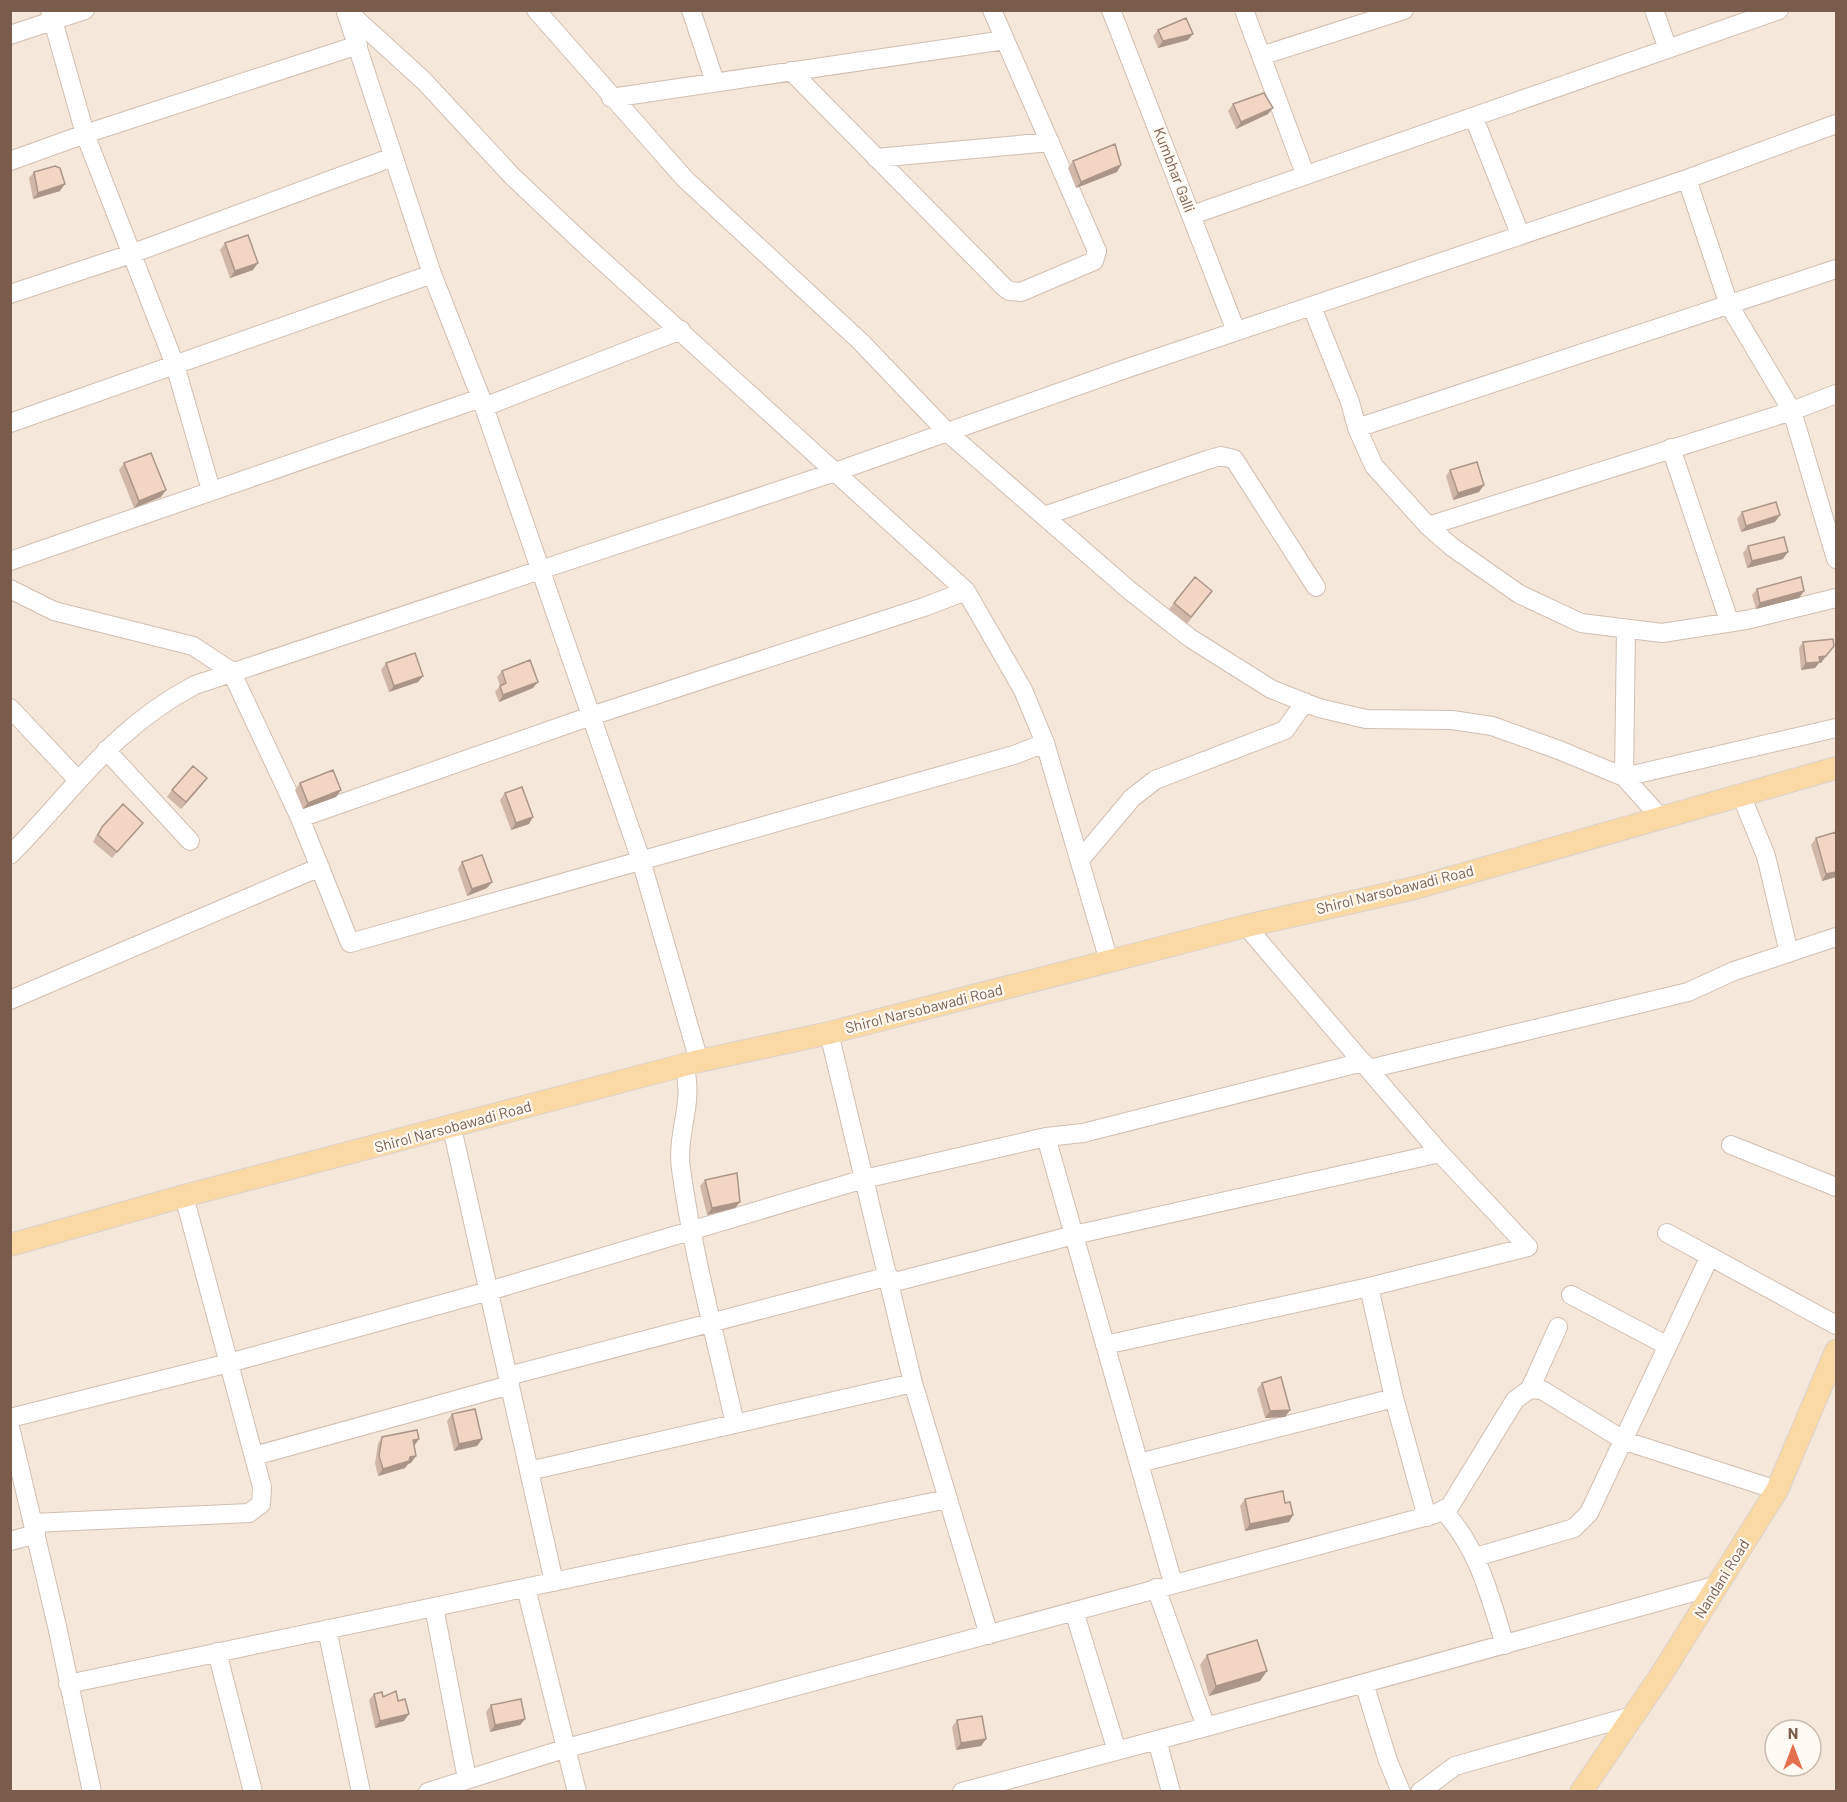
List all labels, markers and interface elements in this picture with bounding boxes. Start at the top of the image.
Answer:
street label: Kumbhar Galli [1150,125,1199,215]
street label: Shirol Narsobawadi Road [1314,861,1475,917]
street label: Shirol Narsobawadi Road [843,980,1004,1036]
street label: Shirol Narsobawadi Road [372,1096,533,1156]
street label: Nandani Road [1690,1536,1753,1621]
north arrow [1763,1718,1823,1778]
text: N [1788,1723,1798,1742]

